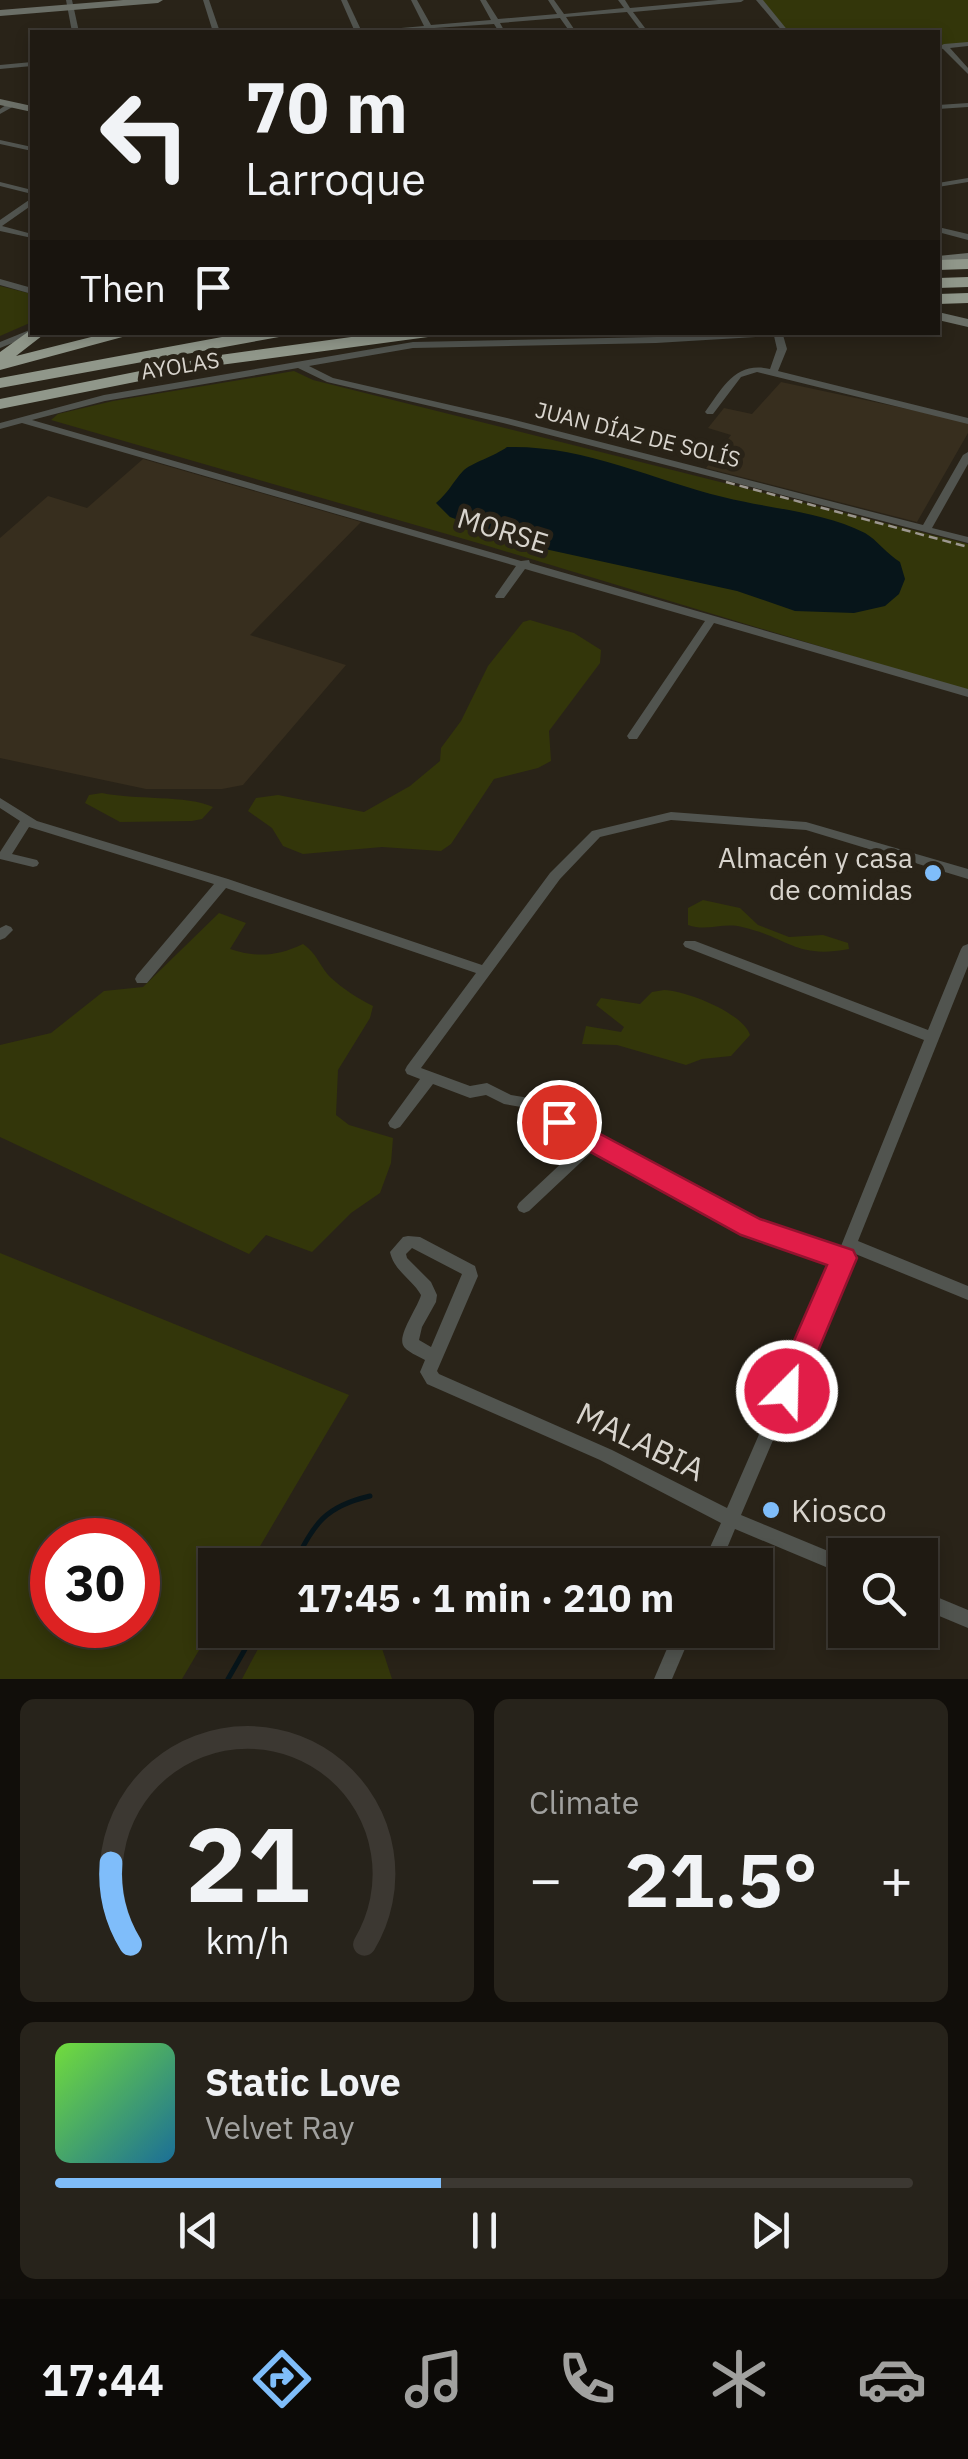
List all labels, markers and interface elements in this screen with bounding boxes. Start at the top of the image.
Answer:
text: 70 m [245,61,408,152]
icon: left [80,70,210,200]
text: Larroque [245,149,426,207]
icon: arrive [186,260,241,315]
text: Then [80,263,166,312]
street label: AYOLAS [139,344,221,386]
street label: JUAN DÍAZ DE SOLÍS [533,395,743,473]
street label: MORSE [453,499,553,561]
place label: Almacén y casa de comidas [718,839,913,908]
marker: Almacén y casa de comidas [922,862,944,884]
pin [517,1080,602,1165]
icon: arrive [532,1095,587,1150]
position arrow [735,1339,839,1443]
street label: MALABIA [570,1392,712,1490]
place label: Kiosco [791,1489,887,1531]
marker: Kiosco [760,1499,782,1521]
speed limit sign: 30 [30,1518,160,1648]
map controls [828,1538,938,1648]
button: search [828,1538,938,1648]
text: 17:45 · 1 min · 210 m [297,1573,674,1622]
text: Climate [529,1781,639,1823]
text: 21 [185,1795,309,1931]
text: 21.5° [624,1830,818,1928]
text: − [529,1843,562,1914]
text: + [880,1843,913,1914]
text: km/h [205,1917,289,1964]
text: Static Love [205,2057,401,2106]
text: Velvet Ray [205,2106,354,2148]
icon: previous [171,2203,226,2258]
icon: pause [457,2203,512,2258]
icon: next [743,2203,798,2258]
icon: directions [247,2344,317,2414]
icon: music [399,2344,469,2414]
icon: phone [552,2344,622,2414]
icon: climate [704,2344,774,2414]
icon: car [857,2344,927,2414]
text: 17:44 [41,2350,164,2408]

